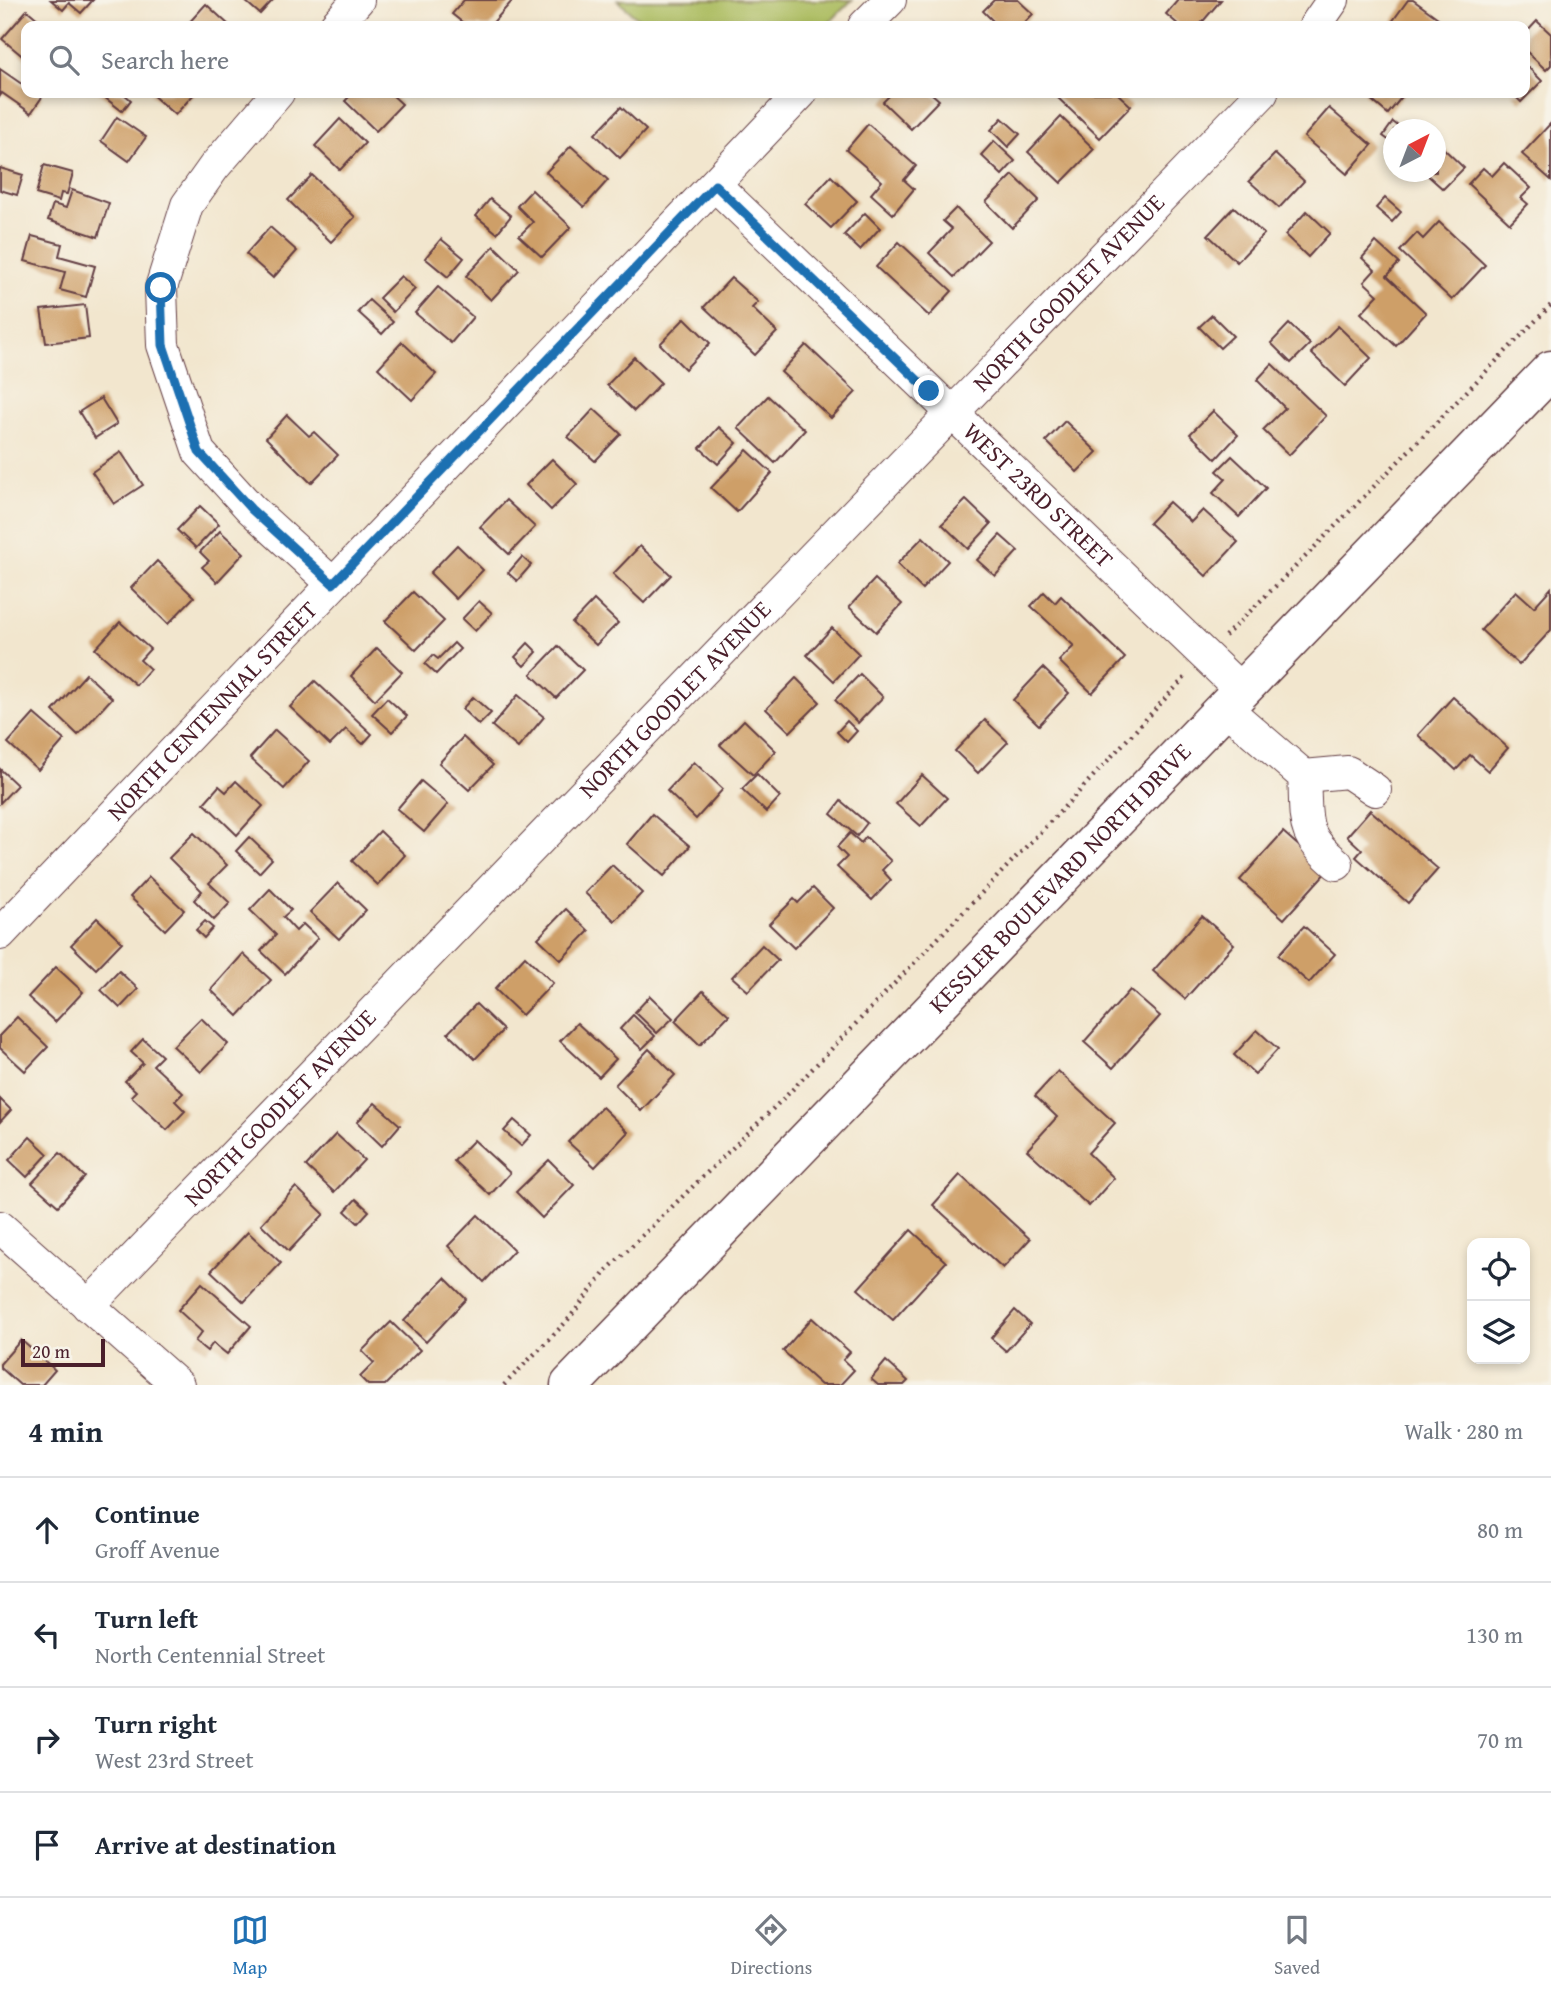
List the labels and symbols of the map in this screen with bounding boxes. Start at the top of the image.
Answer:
north arrow [1383,119,1446,182]
street label: NORTH GOODLET AVENUE [964,186,1172,399]
route start [145,272,176,303]
route end [913,375,944,406]
street label: WEST 23RD STREET [955,414,1122,576]
street label: NORTH CENTENNIAL STREET [99,593,325,828]
street label: NORTH GOODLET AVENUE [571,593,779,806]
street label: KESSLER BOULEVARD NORTH DRIVE [920,735,1199,1021]
street label: NORTH GOODLET AVENUE [176,1001,384,1214]
scale bar [21,1336,105,1368]

